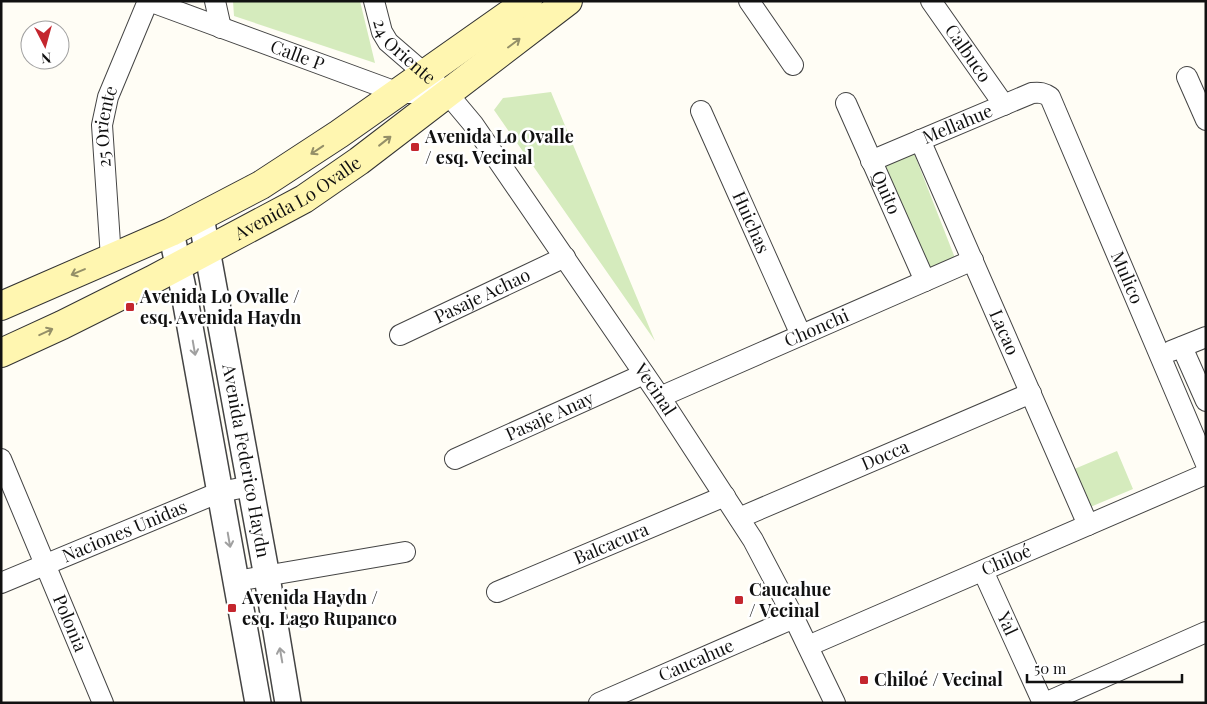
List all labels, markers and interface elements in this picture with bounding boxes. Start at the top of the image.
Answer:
street label: 24 Oriente [368,16,441,89]
street label: Calbuco [940,19,997,87]
north arrow [20,20,70,70]
street label: Calle P [267,34,328,76]
one-way arrow [507,37,520,48]
text: N [40,48,52,68]
street label: 25 Oriente [89,82,122,168]
street label: Mellahue [918,98,996,149]
place label: Avenida Lo Ovalle / esq. Vecinal [424,124,574,169]
one-way arrow [378,136,391,147]
marker: Avenida Lo Ovalle / esq. Vecinal [409,141,421,153]
one-way arrow [310,145,324,155]
street label: Avenida Lo Ovalle [229,150,365,245]
street label: Quito [867,167,907,218]
street label: Huichas [727,187,776,257]
street label: Mulico [1106,247,1150,307]
street label: Pasaje Achao [430,262,534,328]
one-way arrow [71,268,86,278]
place label: Avenida Lo Ovalle / esq. Avenida Haydn [139,284,301,329]
marker: Avenida Lo Ovalle / esq. Avenida Haydn [124,301,136,313]
street label: Chonchi [780,303,852,352]
street label: Lacao [984,306,1025,359]
one-way arrow [38,327,53,337]
one-way arrow [189,339,199,355]
street label: Vecinal [629,357,682,420]
street label: Avenida Federico Haydn [217,361,276,560]
street label: Pasaje Anay [502,385,597,446]
street label: Docca [857,434,912,475]
street label: Naciones Unidas [58,494,190,567]
street label: Balcacura [570,517,652,569]
one-way arrow [224,532,234,548]
street label: Chiloé [977,538,1035,581]
place label: Caucahue / Vecinal [749,577,831,622]
place label: Avenida Haydn / esq. Lago Rupanco [241,585,397,630]
street label: Polonia [48,591,93,655]
marker: Caucahue / Vecinal [733,594,745,606]
marker: Avenida Haydn / esq. Lago Rupanco [226,602,238,614]
street label: Yal [992,607,1024,639]
street label: Caucahue [654,633,737,687]
one-way arrow [276,647,285,663]
scale bar [1027,652,1182,684]
text: 50 m [1034,658,1067,678]
place label: Chiloé / Vecinal [874,667,1003,691]
marker: Chiloé / Vecinal [858,674,870,686]

